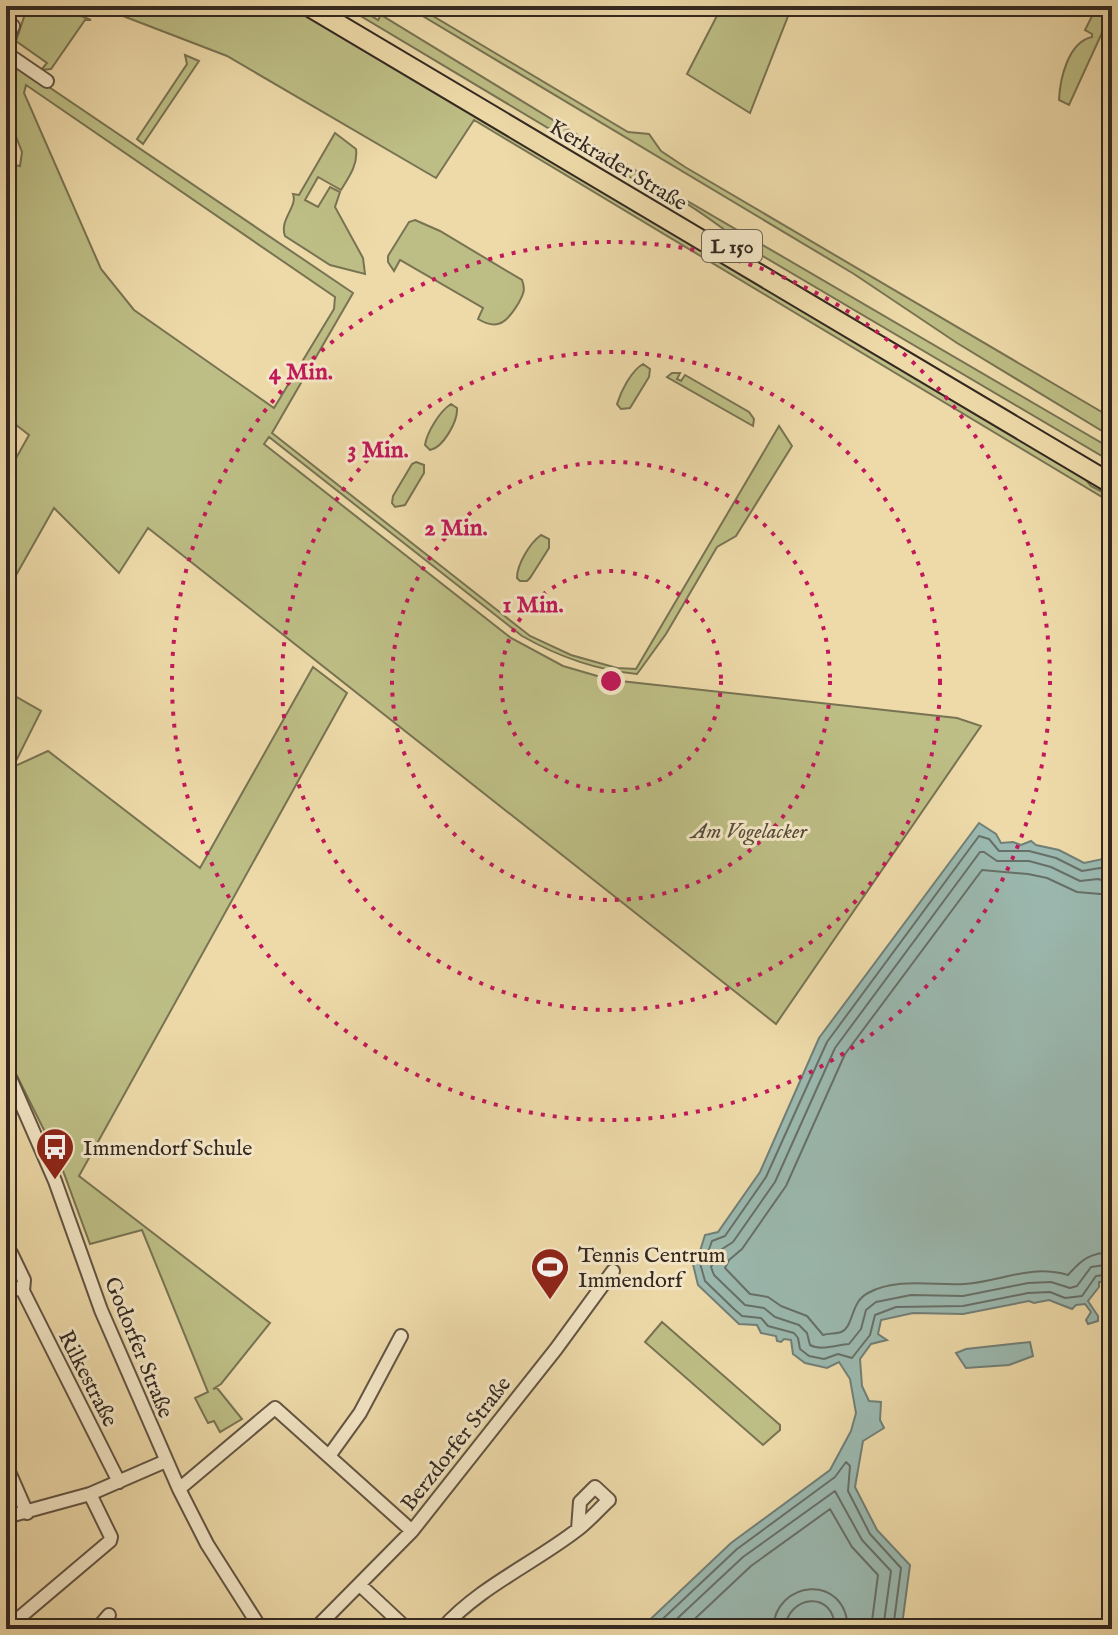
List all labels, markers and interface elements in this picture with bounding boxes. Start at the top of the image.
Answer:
street label: Kerkrader Straße [544,114,692,218]
road number: L 150 [702,230,762,262]
text: 4 Min. [269,357,333,388]
text: 3 Min. [347,435,409,466]
text: 2 Min. [424,513,488,544]
text: 1 Min. [502,590,564,621]
centre of rings [597,667,625,695]
park label: Am Vogelacker [689,818,808,846]
bus stop icon: Immendorf Schule [34,1126,76,1181]
place label: Immendorf Schule [83,1135,252,1163]
place label: Tennis Centrum Immendorf [578,1242,726,1295]
sports icon: Tennis Centrum Immendorf [529,1246,571,1301]
street label: Godorfer Straße [97,1273,179,1422]
street label: Rilkestraße [51,1326,123,1432]
street label: Berzdorfer Straße [395,1371,518,1517]

